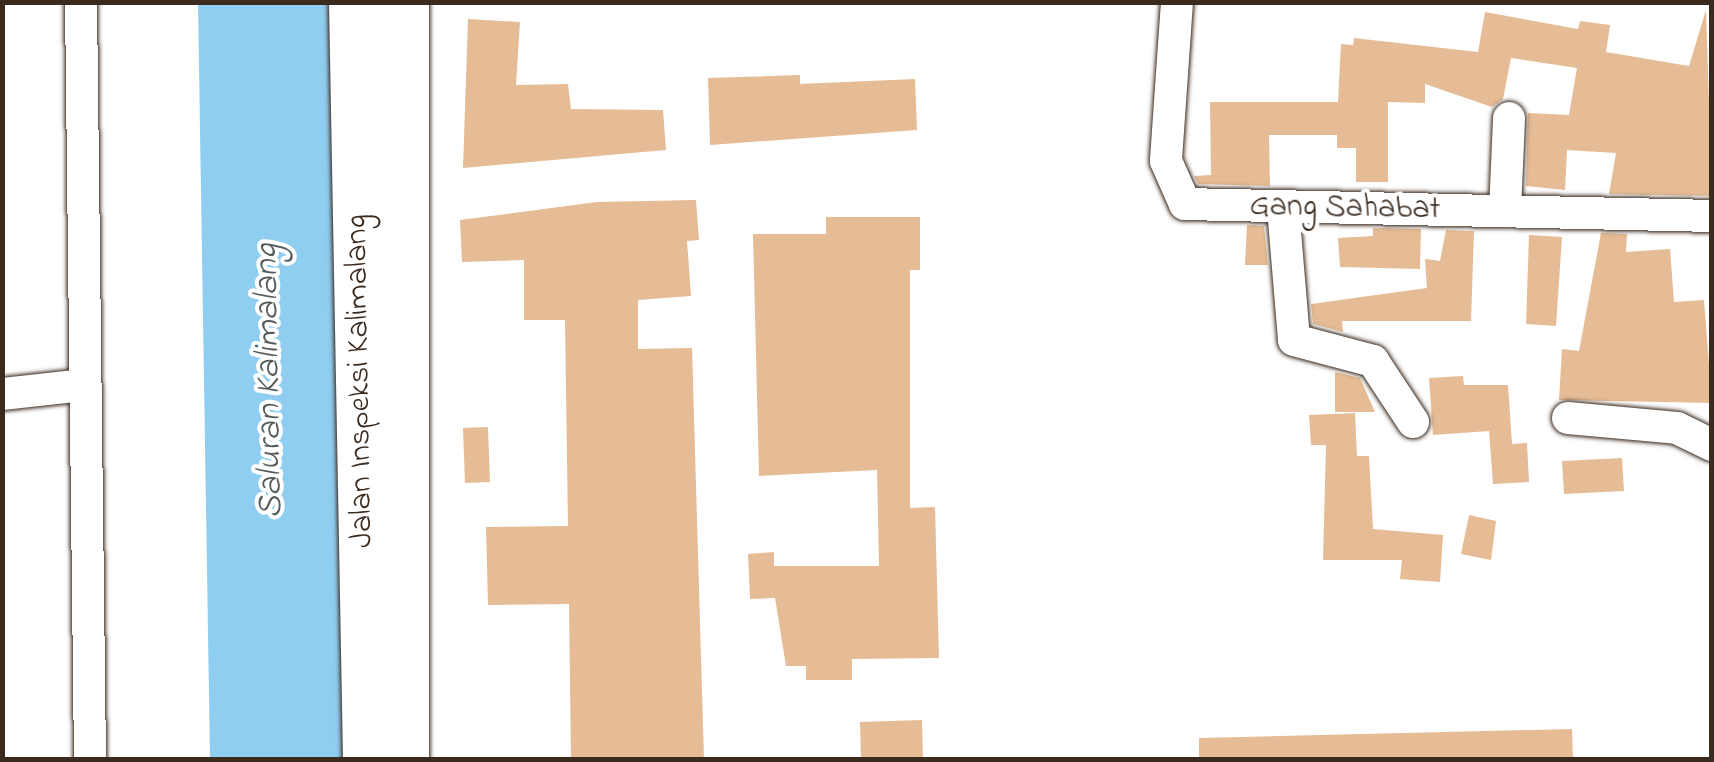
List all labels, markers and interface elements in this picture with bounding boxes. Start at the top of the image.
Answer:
street label: Gang Sahabat [1249,188,1441,230]
street label: Jalan Inspeksi Kalimalang [339,214,383,548]
water label: Saluran Kalimalang [247,243,293,519]

